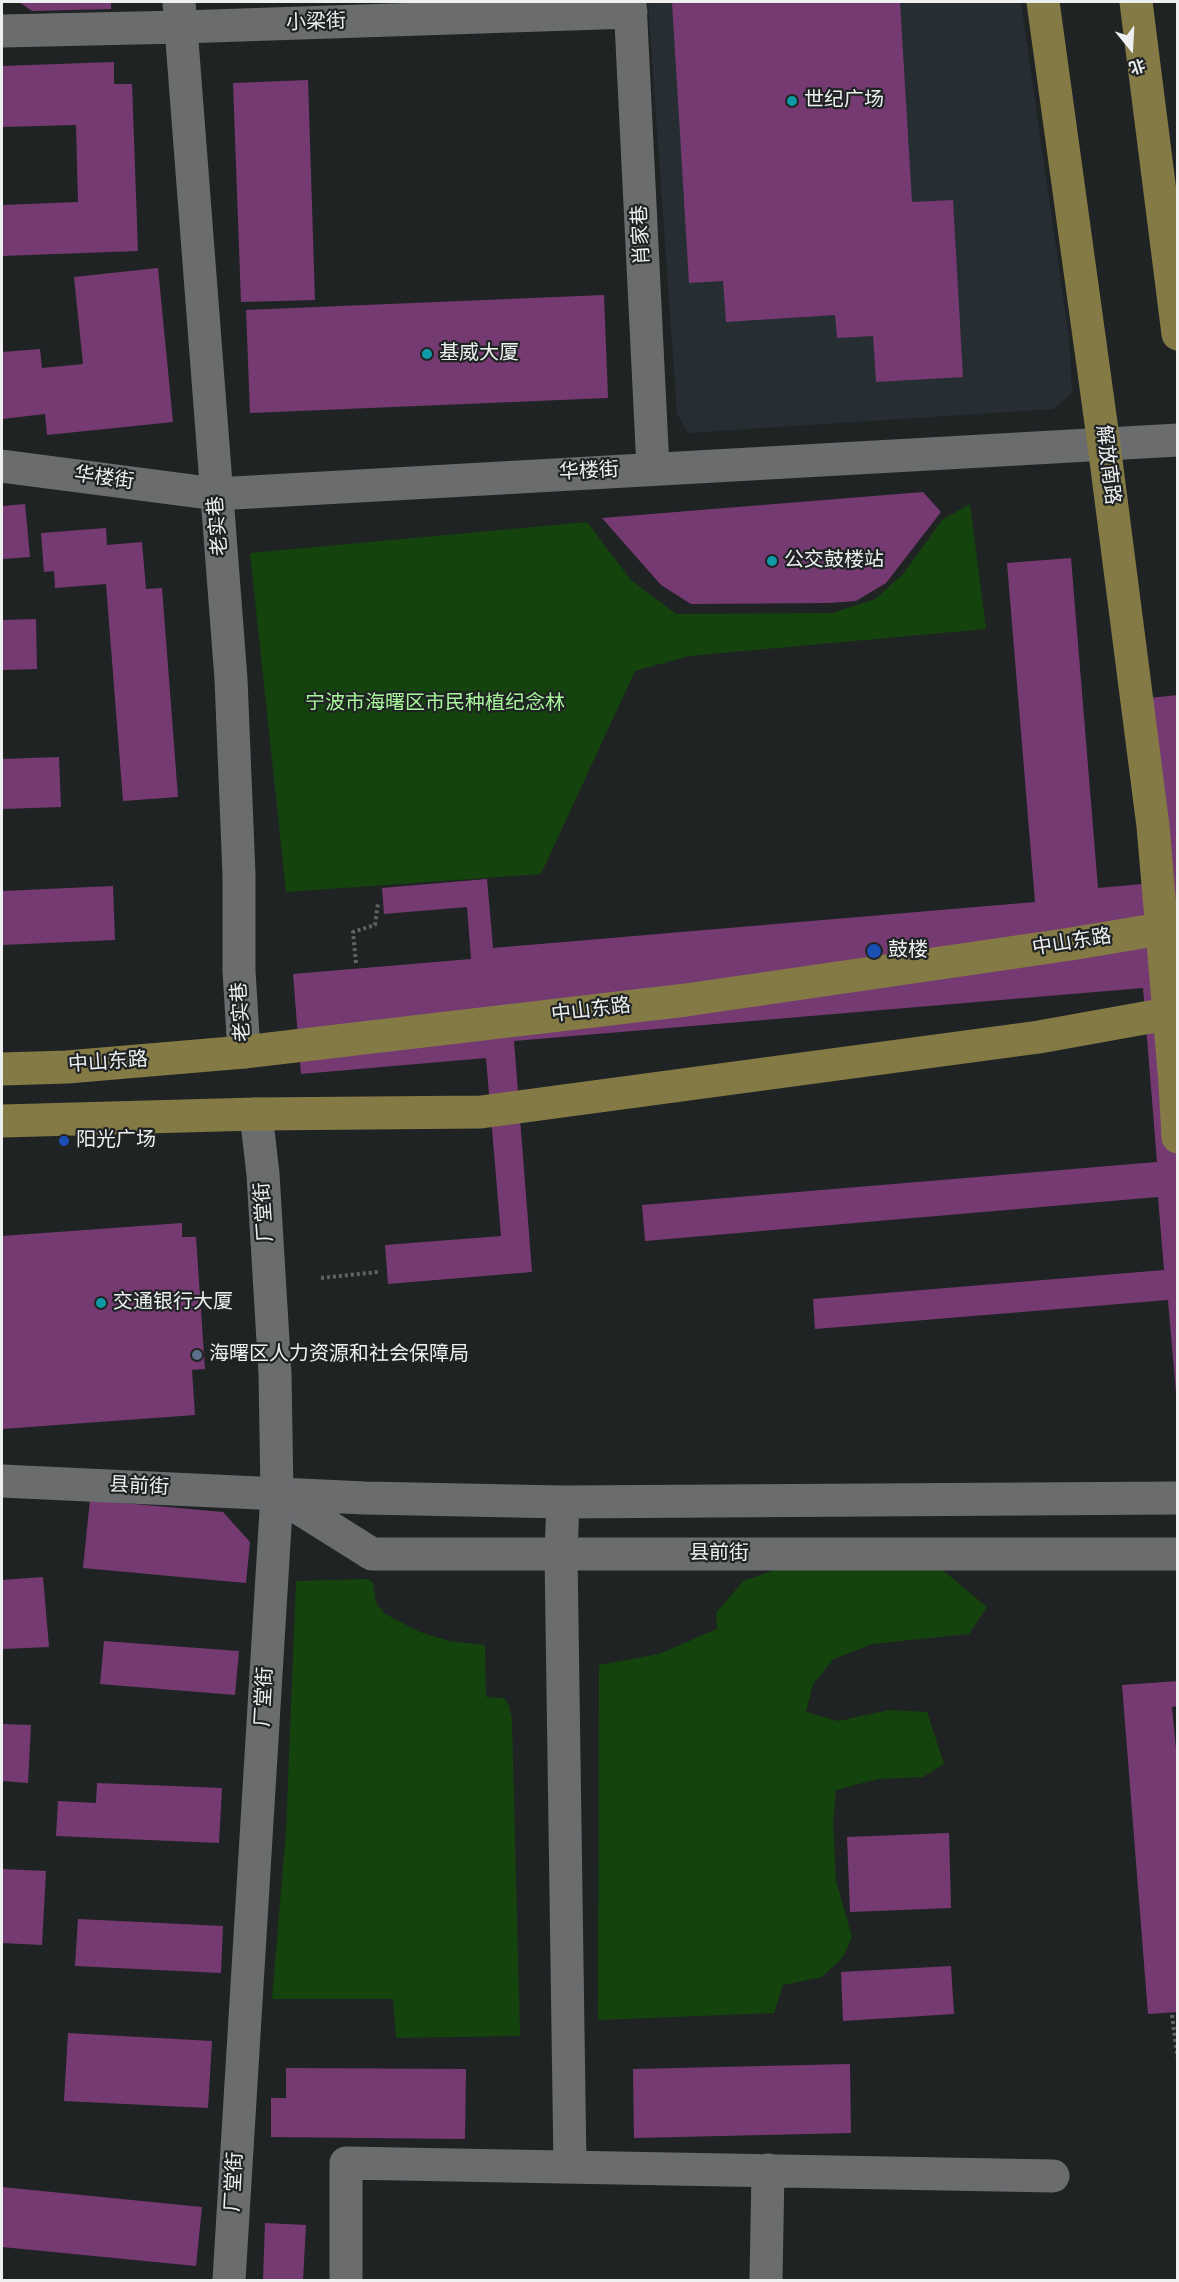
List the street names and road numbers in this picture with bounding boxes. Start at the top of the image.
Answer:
street label: 小梁街 [286,10,346,36]
street label: 肖家巷 [628,204,656,266]
street label: 解放南路 [1090,424,1124,506]
street label: 华楼街 [558,458,620,486]
street label: 华楼街 [73,463,135,495]
street label: 老实巷 [204,495,234,557]
street label: 中山东路 [1031,925,1113,961]
street label: 老实巷 [228,981,256,1043]
street label: 中山东路 [550,994,632,1028]
street label: 中山东路 [67,1048,149,1078]
street label: 厂堂街 [251,1181,279,1243]
street label: 县前街 [108,1473,170,1501]
street label: 县前街 [689,1542,749,1566]
street label: 厂堂街 [251,1666,279,1728]
street label: 厂堂街 [221,2151,249,2213]

